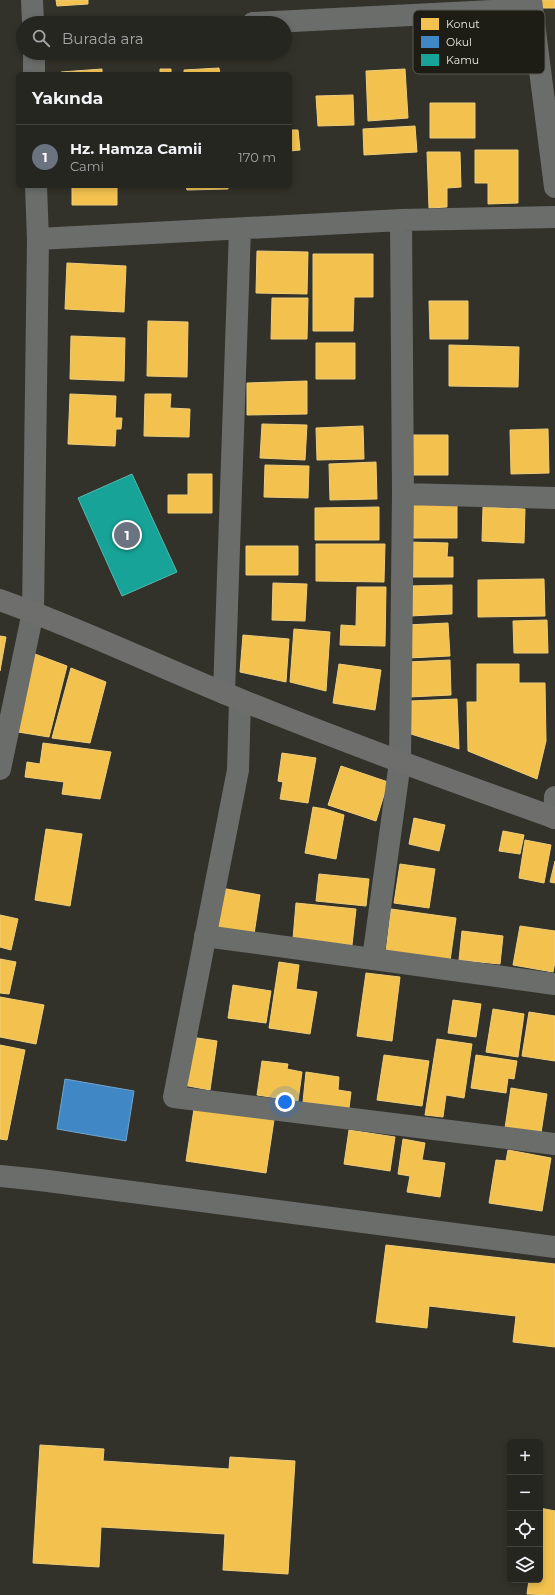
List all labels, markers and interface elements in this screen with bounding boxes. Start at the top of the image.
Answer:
legend [413,10,545,74]
search box [16,16,292,60]
text: Konut [446,17,480,31]
icon: search [30,27,52,49]
text: Burada ara [62,29,144,48]
text: Okul [446,35,472,49]
text: Kamu [446,53,479,67]
text: Yakında [32,88,103,108]
text: Hz. Hamza Camii [70,139,202,158]
text: 1 [42,149,48,165]
text: 170 m [238,149,276,165]
text: Cami [70,158,104,174]
pin: 1 [114,520,140,550]
your location [275,1092,295,1112]
map controls [507,1439,543,1583]
button: + [507,1439,543,1475]
button: − [507,1475,543,1511]
button: locate [507,1511,543,1547]
button: layers [507,1547,543,1583]

